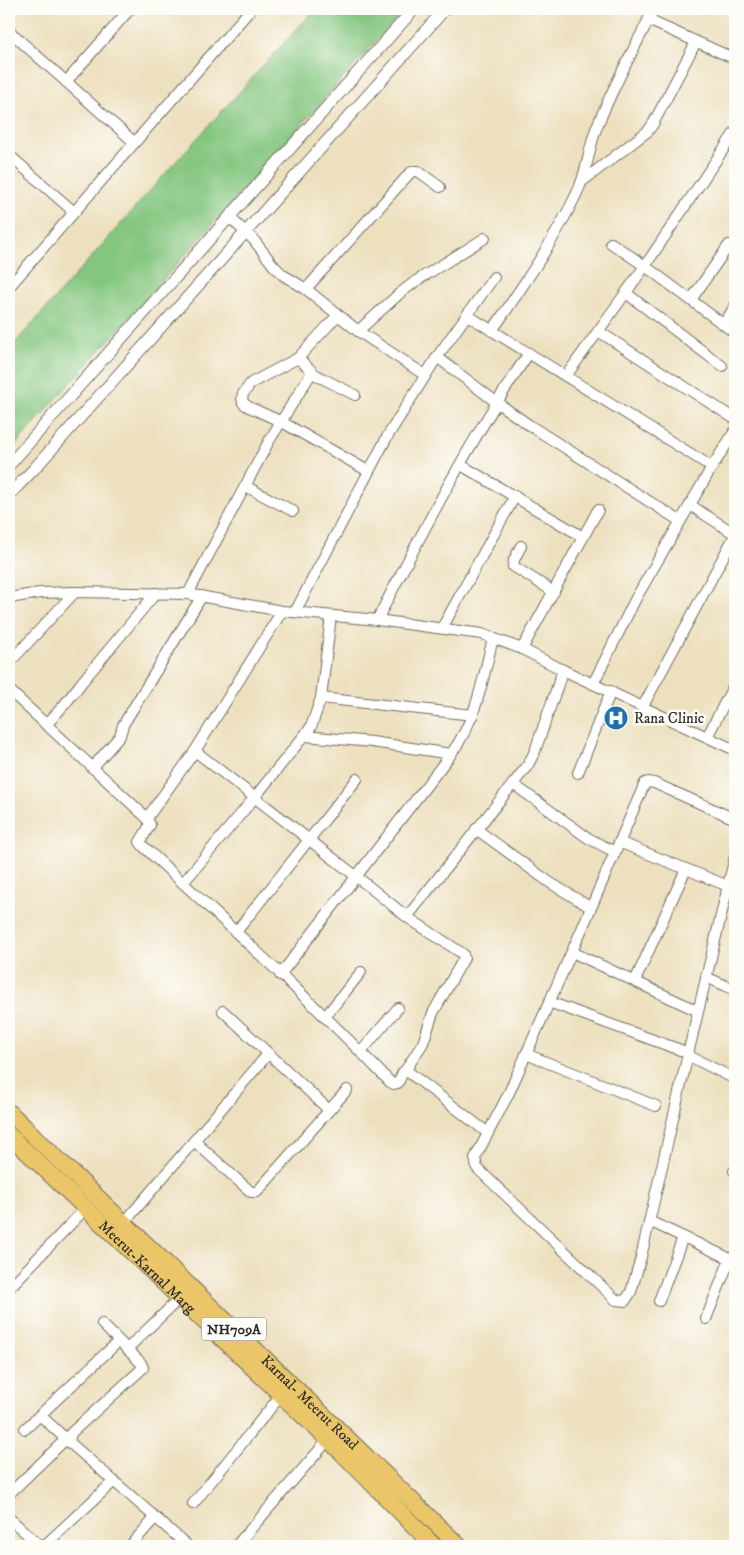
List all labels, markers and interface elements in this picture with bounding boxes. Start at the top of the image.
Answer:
hospital icon: Rana Clinic [603,705,629,731]
place label: Rana Clinic [634,709,705,728]
street label: Meerut-Karnal Marg [94,1216,200,1318]
road number: NH709A [202,1318,266,1340]
street label: Karnal- Meerut Road [257,1351,363,1454]

